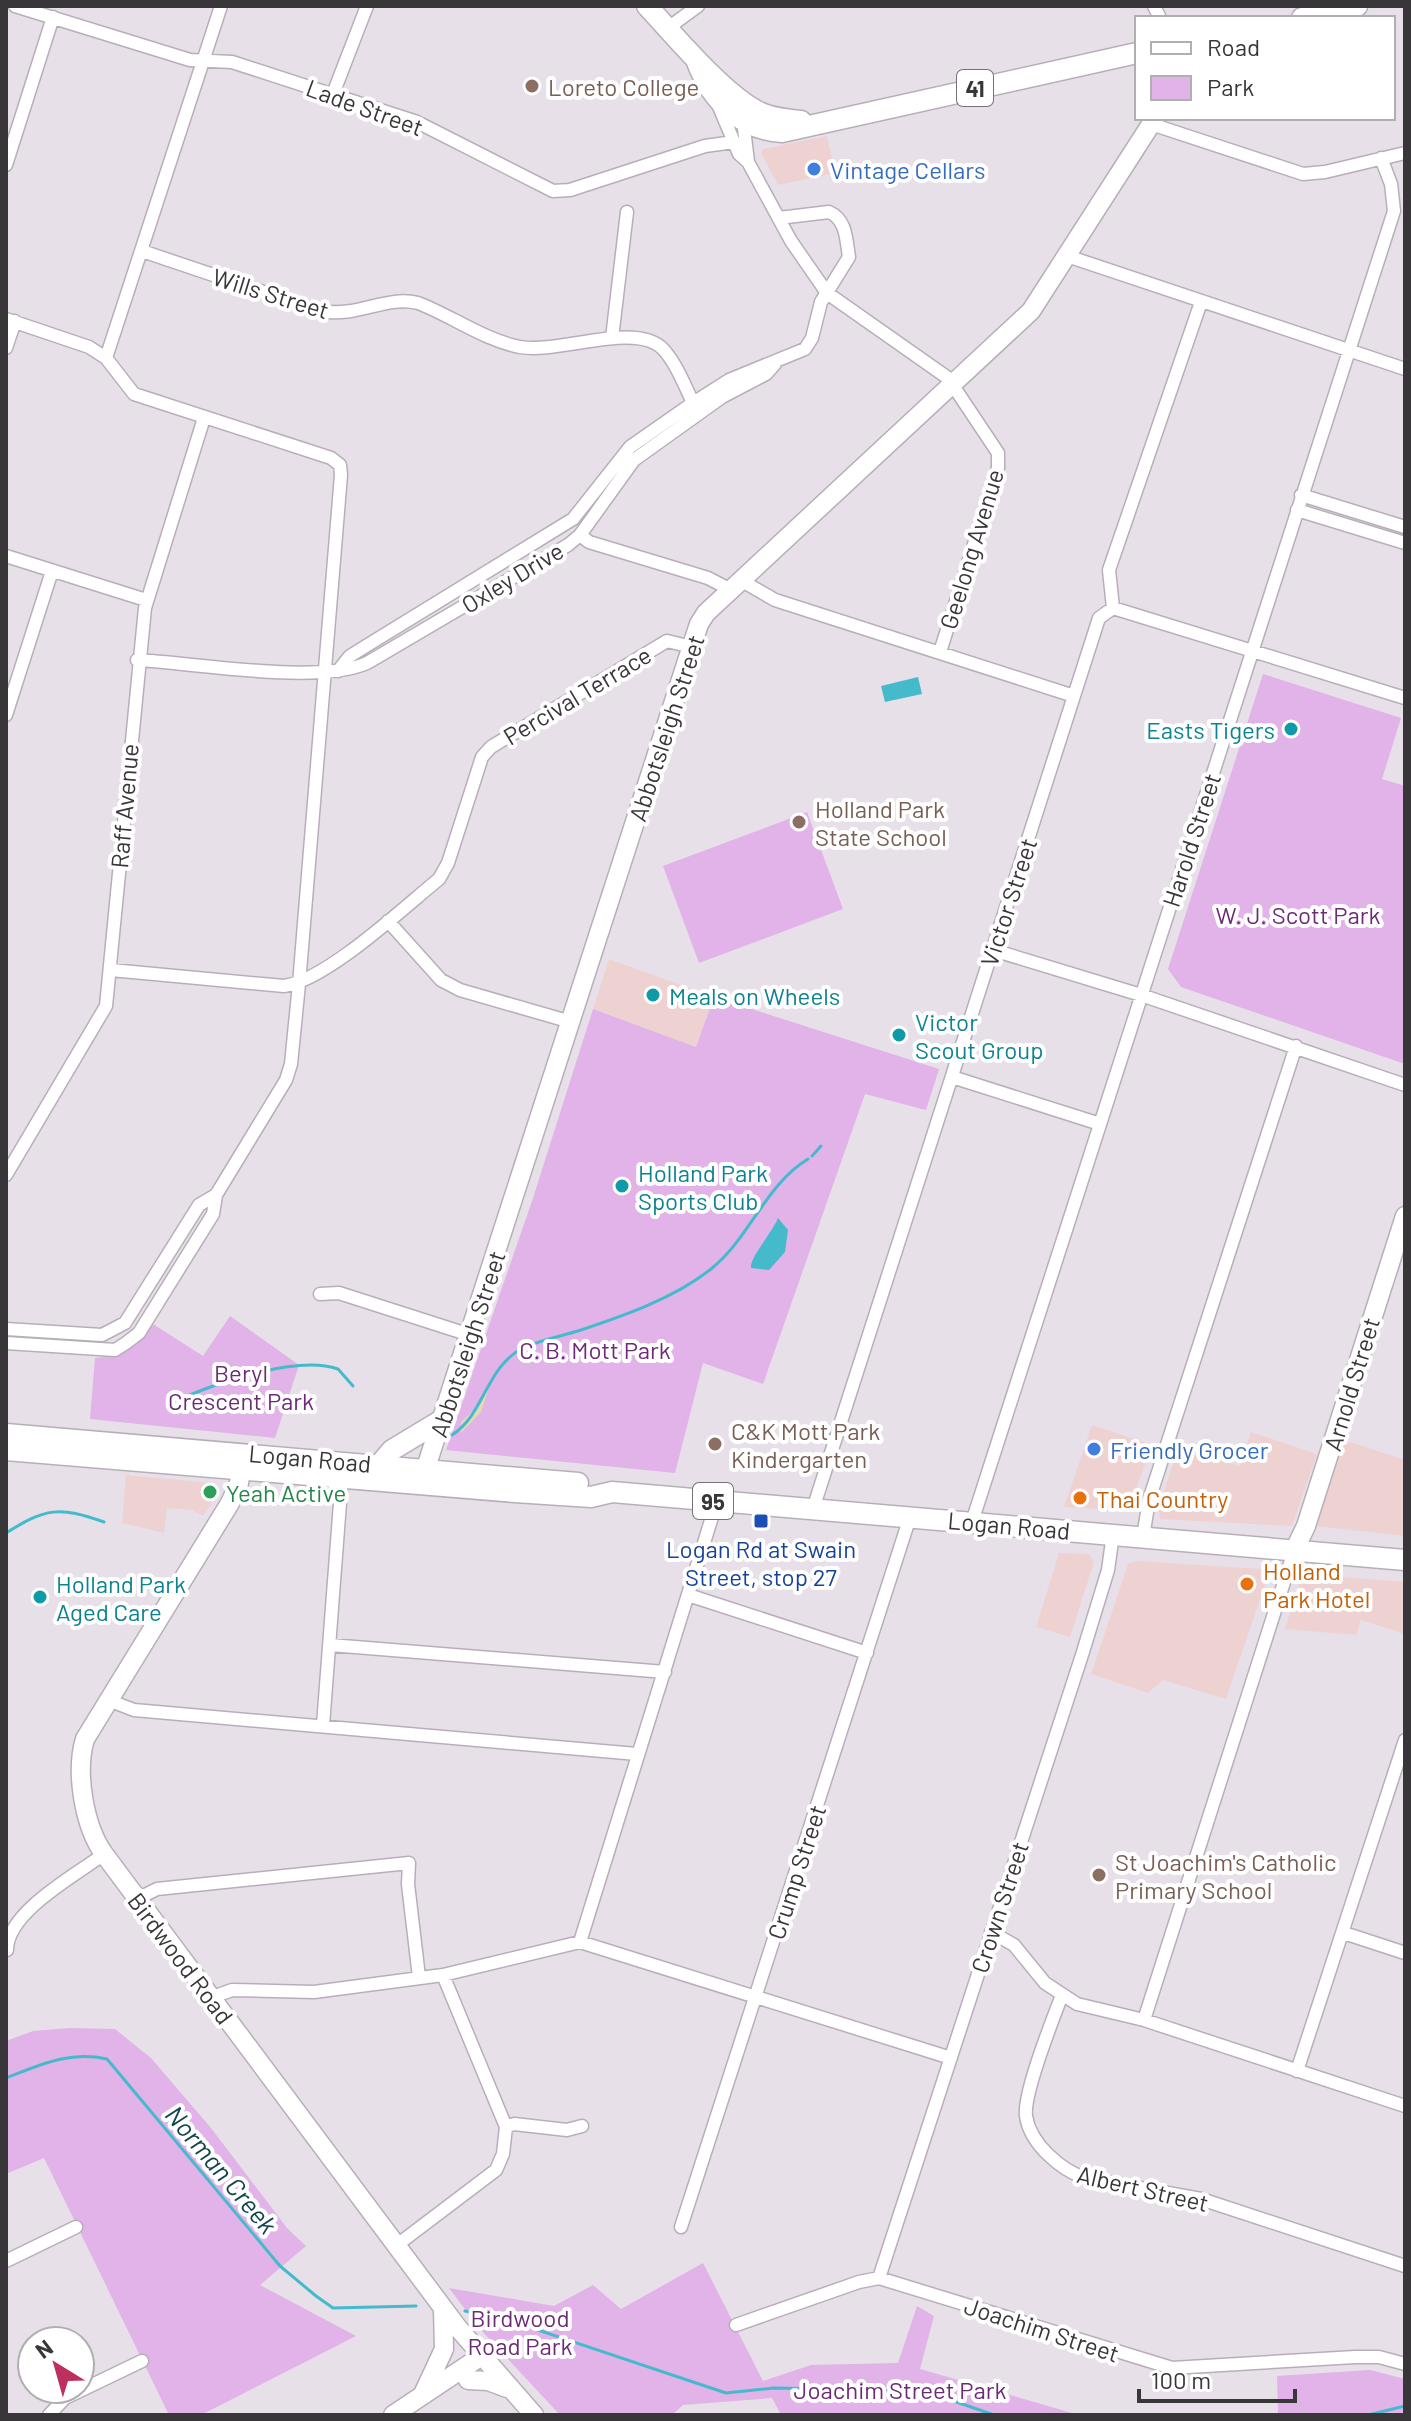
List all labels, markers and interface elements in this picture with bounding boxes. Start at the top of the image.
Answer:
legend [1135,16,1395,120]
text: Road [1207,32,1260,61]
road number: 41 [957,70,993,106]
street label: Lade Street [303,72,427,142]
place label: Loreto College [548,72,699,101]
text: Park [1207,72,1254,101]
marker: Loreto College [523,77,541,95]
place label: Vintage Cellars [830,155,985,184]
marker: Vintage Cellars [805,160,823,178]
street label: Wills Street [209,262,333,324]
street label: Geelong Avenue [933,466,1009,632]
street label: Oxley Drive [456,535,568,619]
street label: Abbotsleigh Street [622,631,710,825]
street label: Percival Terrace [498,640,656,750]
place label: Easts Tigers [1146,715,1275,744]
marker: Easts Tigers [1282,720,1300,738]
street label: Raff Avenue [104,742,144,870]
street label: Harold Street [1156,770,1226,910]
place label: Holland Park State School [815,794,947,851]
marker: Holland Park State School [790,813,808,831]
street label: Victor Street [974,834,1042,970]
park label: W. J. Scott Park [1216,900,1380,929]
place label: Meals on Wheels [669,981,840,1010]
marker: Meals on Wheels [644,986,662,1004]
place label: Victor Scout Group [915,1007,1043,1064]
marker: Victor Scout Group [890,1026,908,1044]
place label: Holland Park Sports Club [638,1158,768,1215]
marker: Holland Park Sports Club [613,1177,631,1195]
street label: Abbotsleigh Street [423,1247,511,1441]
street label: Arnold Street [1317,1314,1385,1454]
park label: C. B. Mott Park [519,1335,671,1364]
park label: Beryl Crescent Park [168,1358,314,1415]
place label: C&K Mott Park Kindergarten [731,1416,880,1473]
marker: C&K Mott Park Kindergarten [706,1435,724,1453]
place label: Friendly Grocer [1110,1435,1269,1464]
street label: Logan Road [248,1438,372,1478]
marker: Friendly Grocer [1085,1440,1103,1458]
place label: Yeah Active [226,1478,346,1507]
marker: Yeah Active [201,1483,219,1501]
road number: 95 [693,1483,733,1519]
place label: Thai Country [1096,1484,1228,1513]
marker: Thai Country [1071,1489,1089,1507]
street label: Logan Road [947,1505,1071,1545]
marker: Logan Rd at Swain Street, stop 27 [752,1512,770,1530]
place label: Logan Rd at Swain Street, stop 27 [666,1534,856,1591]
place label: Holland Park Hotel [1263,1556,1370,1613]
place label: Holland Park Aged Care [56,1569,186,1626]
marker: Holland Park Hotel [1238,1575,1256,1593]
marker: Holland Park Aged Care [31,1588,49,1606]
street label: Crump Street [761,1801,831,1943]
street label: Crown Street [964,1838,1034,1976]
place label: St Joachim's Catholic Primary School [1115,1847,1337,1904]
marker: St Joachim's Catholic Primary School [1090,1866,1108,1884]
street label: Birdwood Road [122,1887,240,2029]
water label: Norman Creek [160,2099,285,2239]
street label: Albert Street [1074,2159,1212,2217]
street label: Joachim Street [961,2290,1123,2368]
park label: Birdwood Road Park [467,2303,573,2360]
north arrow [16,2325,96,2405]
text: N [30,2333,57,2363]
scale bar [1139,2353,1295,2403]
text: 100 m [1151,2365,1211,2394]
park label: Joachim Street Park [794,2375,1006,2404]

